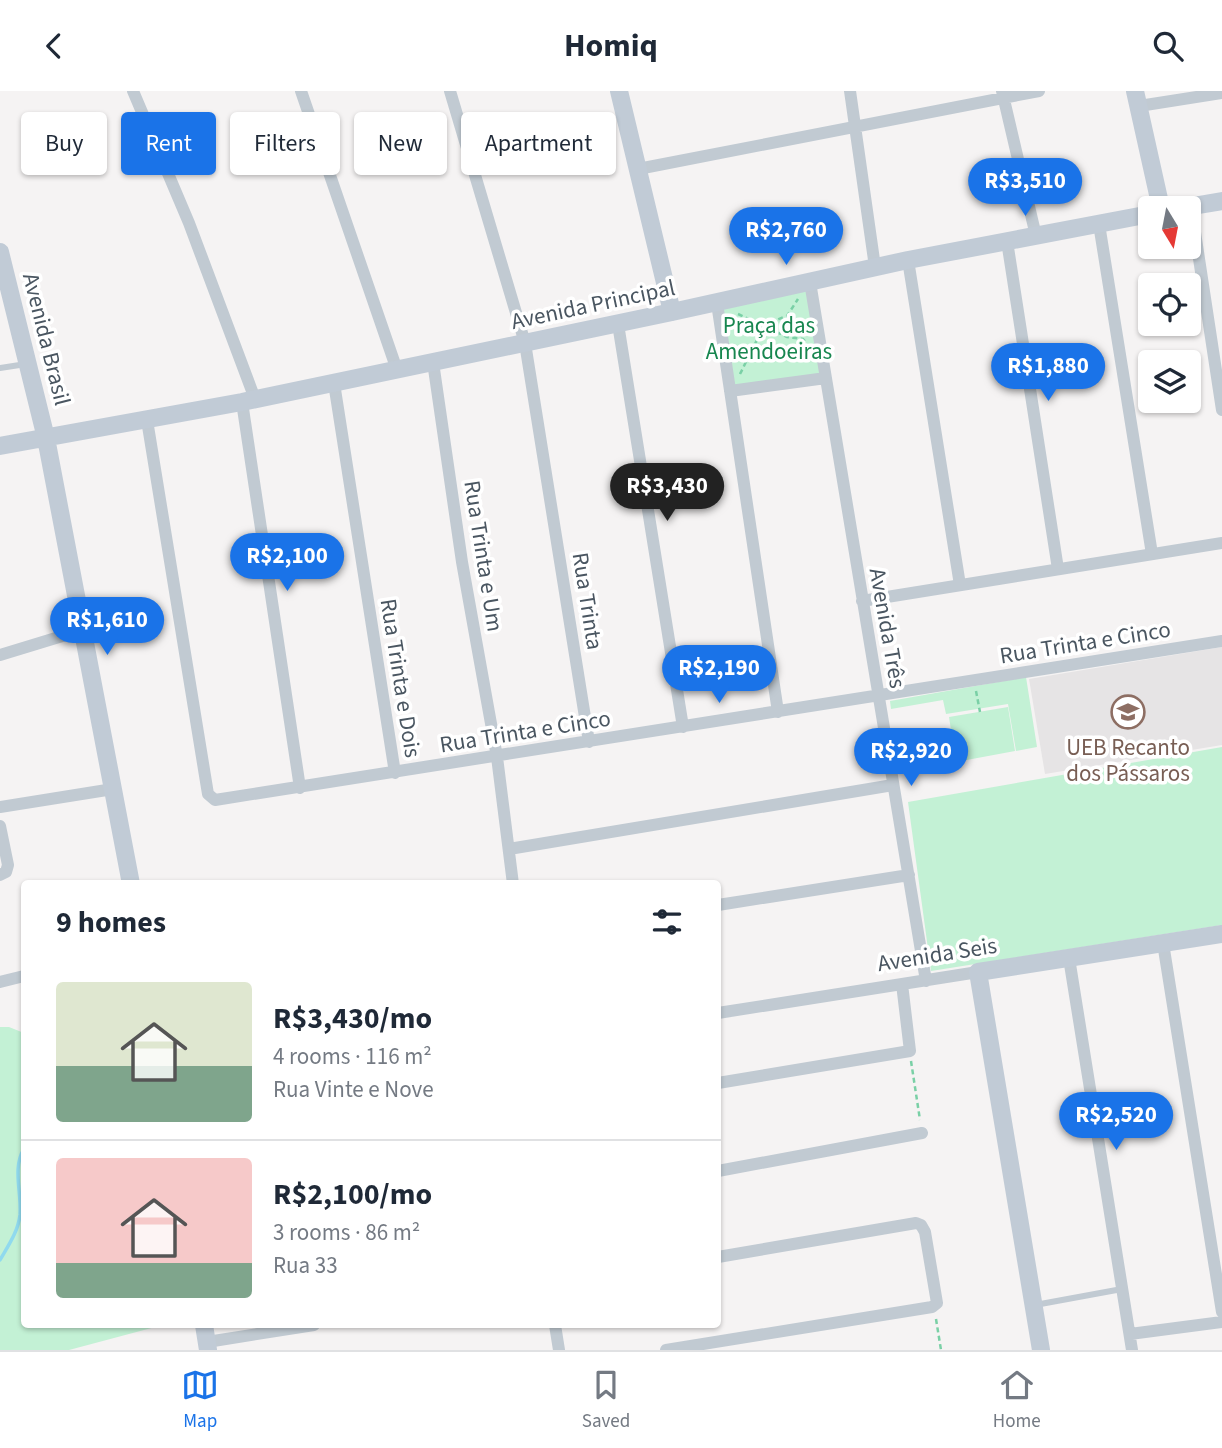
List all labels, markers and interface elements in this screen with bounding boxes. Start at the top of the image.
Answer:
text: Homiq [564,23,658,69]
icon: back [35,27,73,65]
icon: search [1149,27,1187,65]
chip: Buy [21,112,107,175]
chip: Rent [121,112,216,175]
chip: Filters [230,112,340,175]
chip: New [354,112,447,175]
chip: Apartment [461,112,616,175]
pin: R$3,510 [960,159,1090,218]
text: R$3,510 [984,164,1066,197]
north arrow [1138,196,1200,259]
map controls [1138,196,1201,413]
pin: R$2,760 [721,207,851,267]
text: R$2,760 [745,213,827,246]
street label: Avenida Brasil [14,269,79,409]
street label: Avenida Principal [508,271,678,338]
button: locate [1138,273,1201,336]
park label: Praça das Amendoeiras [706,309,832,368]
pin: R$1,880 [983,343,1113,403]
text: R$1,880 [1007,349,1089,382]
button: layers [1138,350,1201,413]
pin: R$3,430 [602,463,732,523]
text: R$3,430 [626,469,708,502]
street label: Rua Trinta e Um [455,478,512,634]
pin: R$2,100 [222,533,352,593]
text: R$2,100 [246,539,328,572]
street label: Rua Trinta [564,550,611,652]
street label: Avenida Três [861,565,914,691]
street label: Rua Trinta e Dois [372,596,429,760]
pin: R$1,610 [42,597,172,657]
text: R$1,610 [66,603,148,636]
street label: Rua Trinta e Cinco [997,613,1173,672]
pin: R$2,190 [654,645,784,705]
text: R$2,190 [678,651,760,684]
school or university icon: UEB Recanto dos Pássaros [1109,693,1147,731]
street label: Rua Trinta e Cinco [437,702,613,761]
pin: R$2,920 [846,729,976,788]
place label: UEB Recanto dos Pássaros [1066,731,1190,790]
text: R$2,920 [870,734,952,767]
text: 9 homes [56,901,166,944]
icon: filters [648,903,686,941]
street label: Avenida Seis [875,929,999,980]
text: R$3,430/mo [273,997,432,1040]
icon: home [112,1010,196,1094]
text: 4 rooms · 116 m² [273,1040,432,1073]
text: Rua Vinte e Nove [273,1073,434,1106]
pin: R$2,520 [1051,1093,1181,1152]
text: R$2,520 [1075,1098,1157,1131]
text: R$2,100/mo [273,1173,432,1216]
icon: home [112,1186,196,1270]
text: 3 rooms · 86 m² [273,1216,420,1249]
text: Rua 33 [273,1249,338,1282]
tab: Map [181,1366,219,1435]
tab: Saved [582,1366,630,1435]
tab: Home [993,1366,1041,1435]

